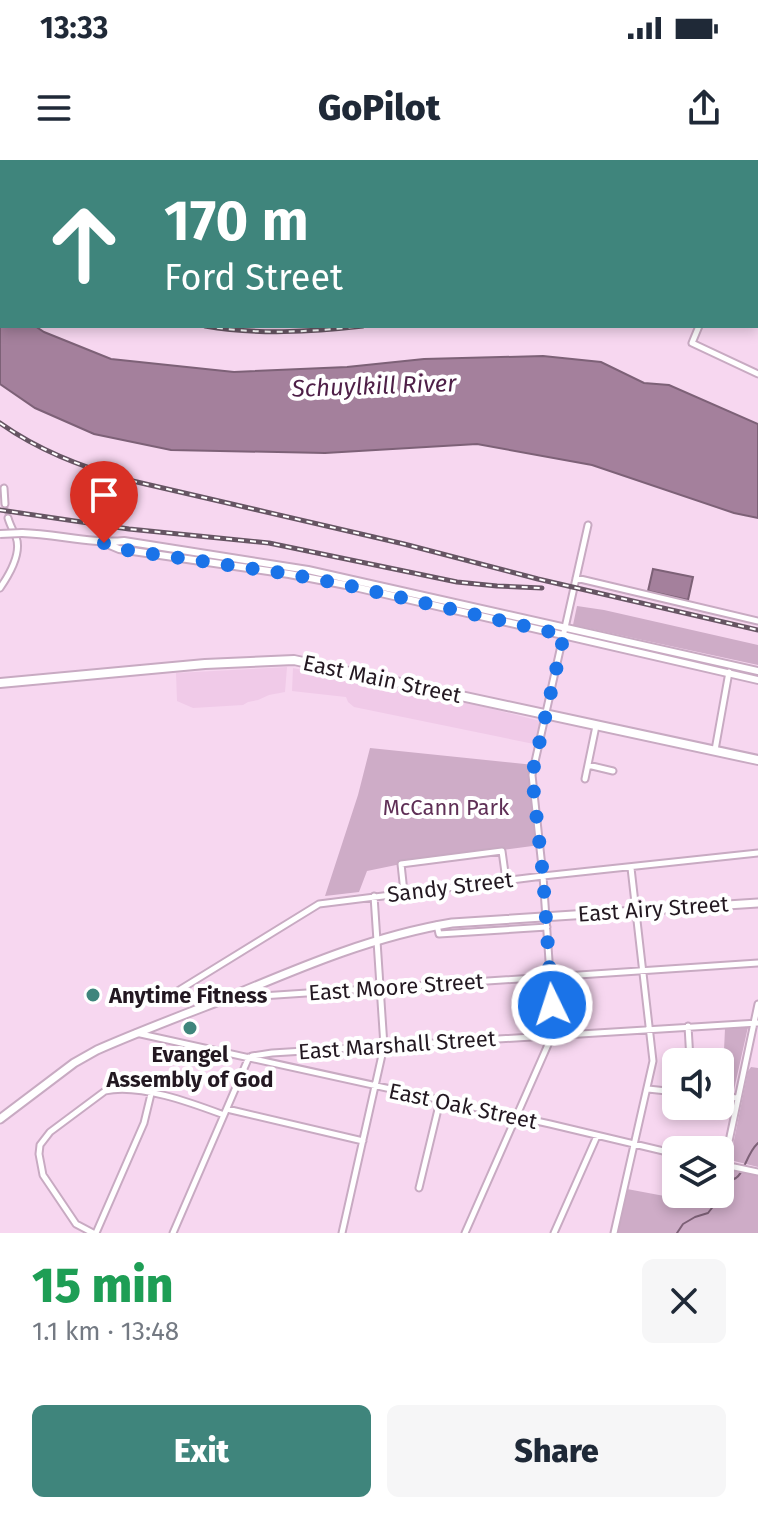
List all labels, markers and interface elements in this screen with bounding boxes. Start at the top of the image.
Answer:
text: 13:33 [40,10,108,46]
icon: menu [32,86,76,130]
text: GoPilot [318,86,440,130]
icon: share [682,86,726,130]
text: 170 m [164,188,309,255]
icon: ahead [32,192,136,296]
text: Ford Street [164,256,343,300]
water label: Schuylkill River [290,369,458,403]
pin [70,461,138,543]
icon: arrive [82,473,126,517]
street label: East Main Street [300,649,464,709]
park label: McCann Park [383,794,510,821]
street label: Sandy Street [386,866,514,908]
street label: East Airy Street [577,890,729,928]
position arrow [510,963,594,1047]
street label: East Moore Street [308,967,485,1007]
place label: Anytime Fitness [108,982,268,1009]
marker: Anytime Fitness [84,986,102,1004]
marker: Evangel Assembly of God [181,1019,199,1037]
street label: East Marshall Street [297,1025,497,1065]
place label: Evangel Assembly of God [105,1041,274,1093]
map controls [662,1048,734,1208]
button: sound [662,1048,734,1120]
street label: East Oak Street [386,1077,540,1135]
button: layers [662,1136,734,1208]
text: 15 min [32,1257,173,1315]
button: close [642,1259,726,1343]
text: 1.1 km · 13:48 [32,1316,179,1347]
button: Exit [32,1405,371,1497]
button: Share [387,1405,726,1497]

